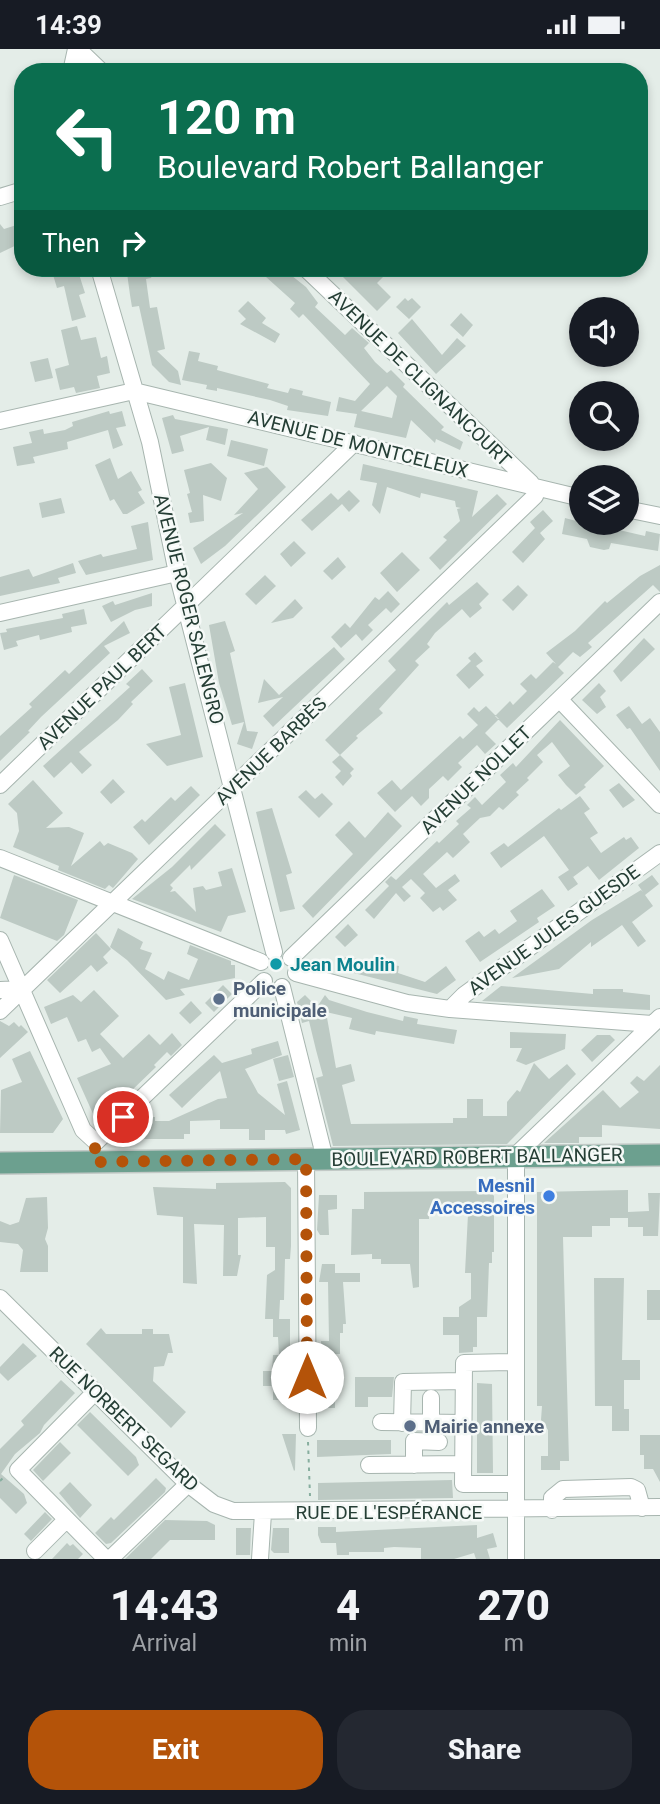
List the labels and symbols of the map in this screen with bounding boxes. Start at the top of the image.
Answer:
street label: AVENUE DE CLIGNANCOURT [324,285,516,471]
street label: AVENUE DE MONTCELEUX [245,405,471,483]
street label: AVENUE ROGER SALENGRO [149,491,229,727]
street label: AVENUE PAUL BERT [32,619,172,755]
street label: AVENUE BARBÈS [211,692,331,810]
street label: AVENUE NOLLET [416,721,536,839]
street label: AVENUE JULES GUESDE [464,860,644,1000]
place label: Jean Moulin [290,953,395,976]
marker: Jean Moulin [268,956,284,972]
place label: Police municipale [233,977,327,1022]
marker: Police municipale [211,991,227,1007]
pin [93,1087,153,1147]
street label: BOULEVARD ROBERT BALLANGER [331,1143,623,1171]
place label: Mesnil Accessoires [430,1174,535,1219]
marker: Mesnil Accessoires [541,1188,557,1204]
position arrow [270,1340,344,1414]
street label: RUE NORBERT SEGARD [45,1342,203,1496]
place label: Mairie annexe [424,1415,544,1438]
marker: Mairie annexe [402,1418,418,1434]
street label: RUE DE L'ESPÉRANCE [296,1501,483,1524]

